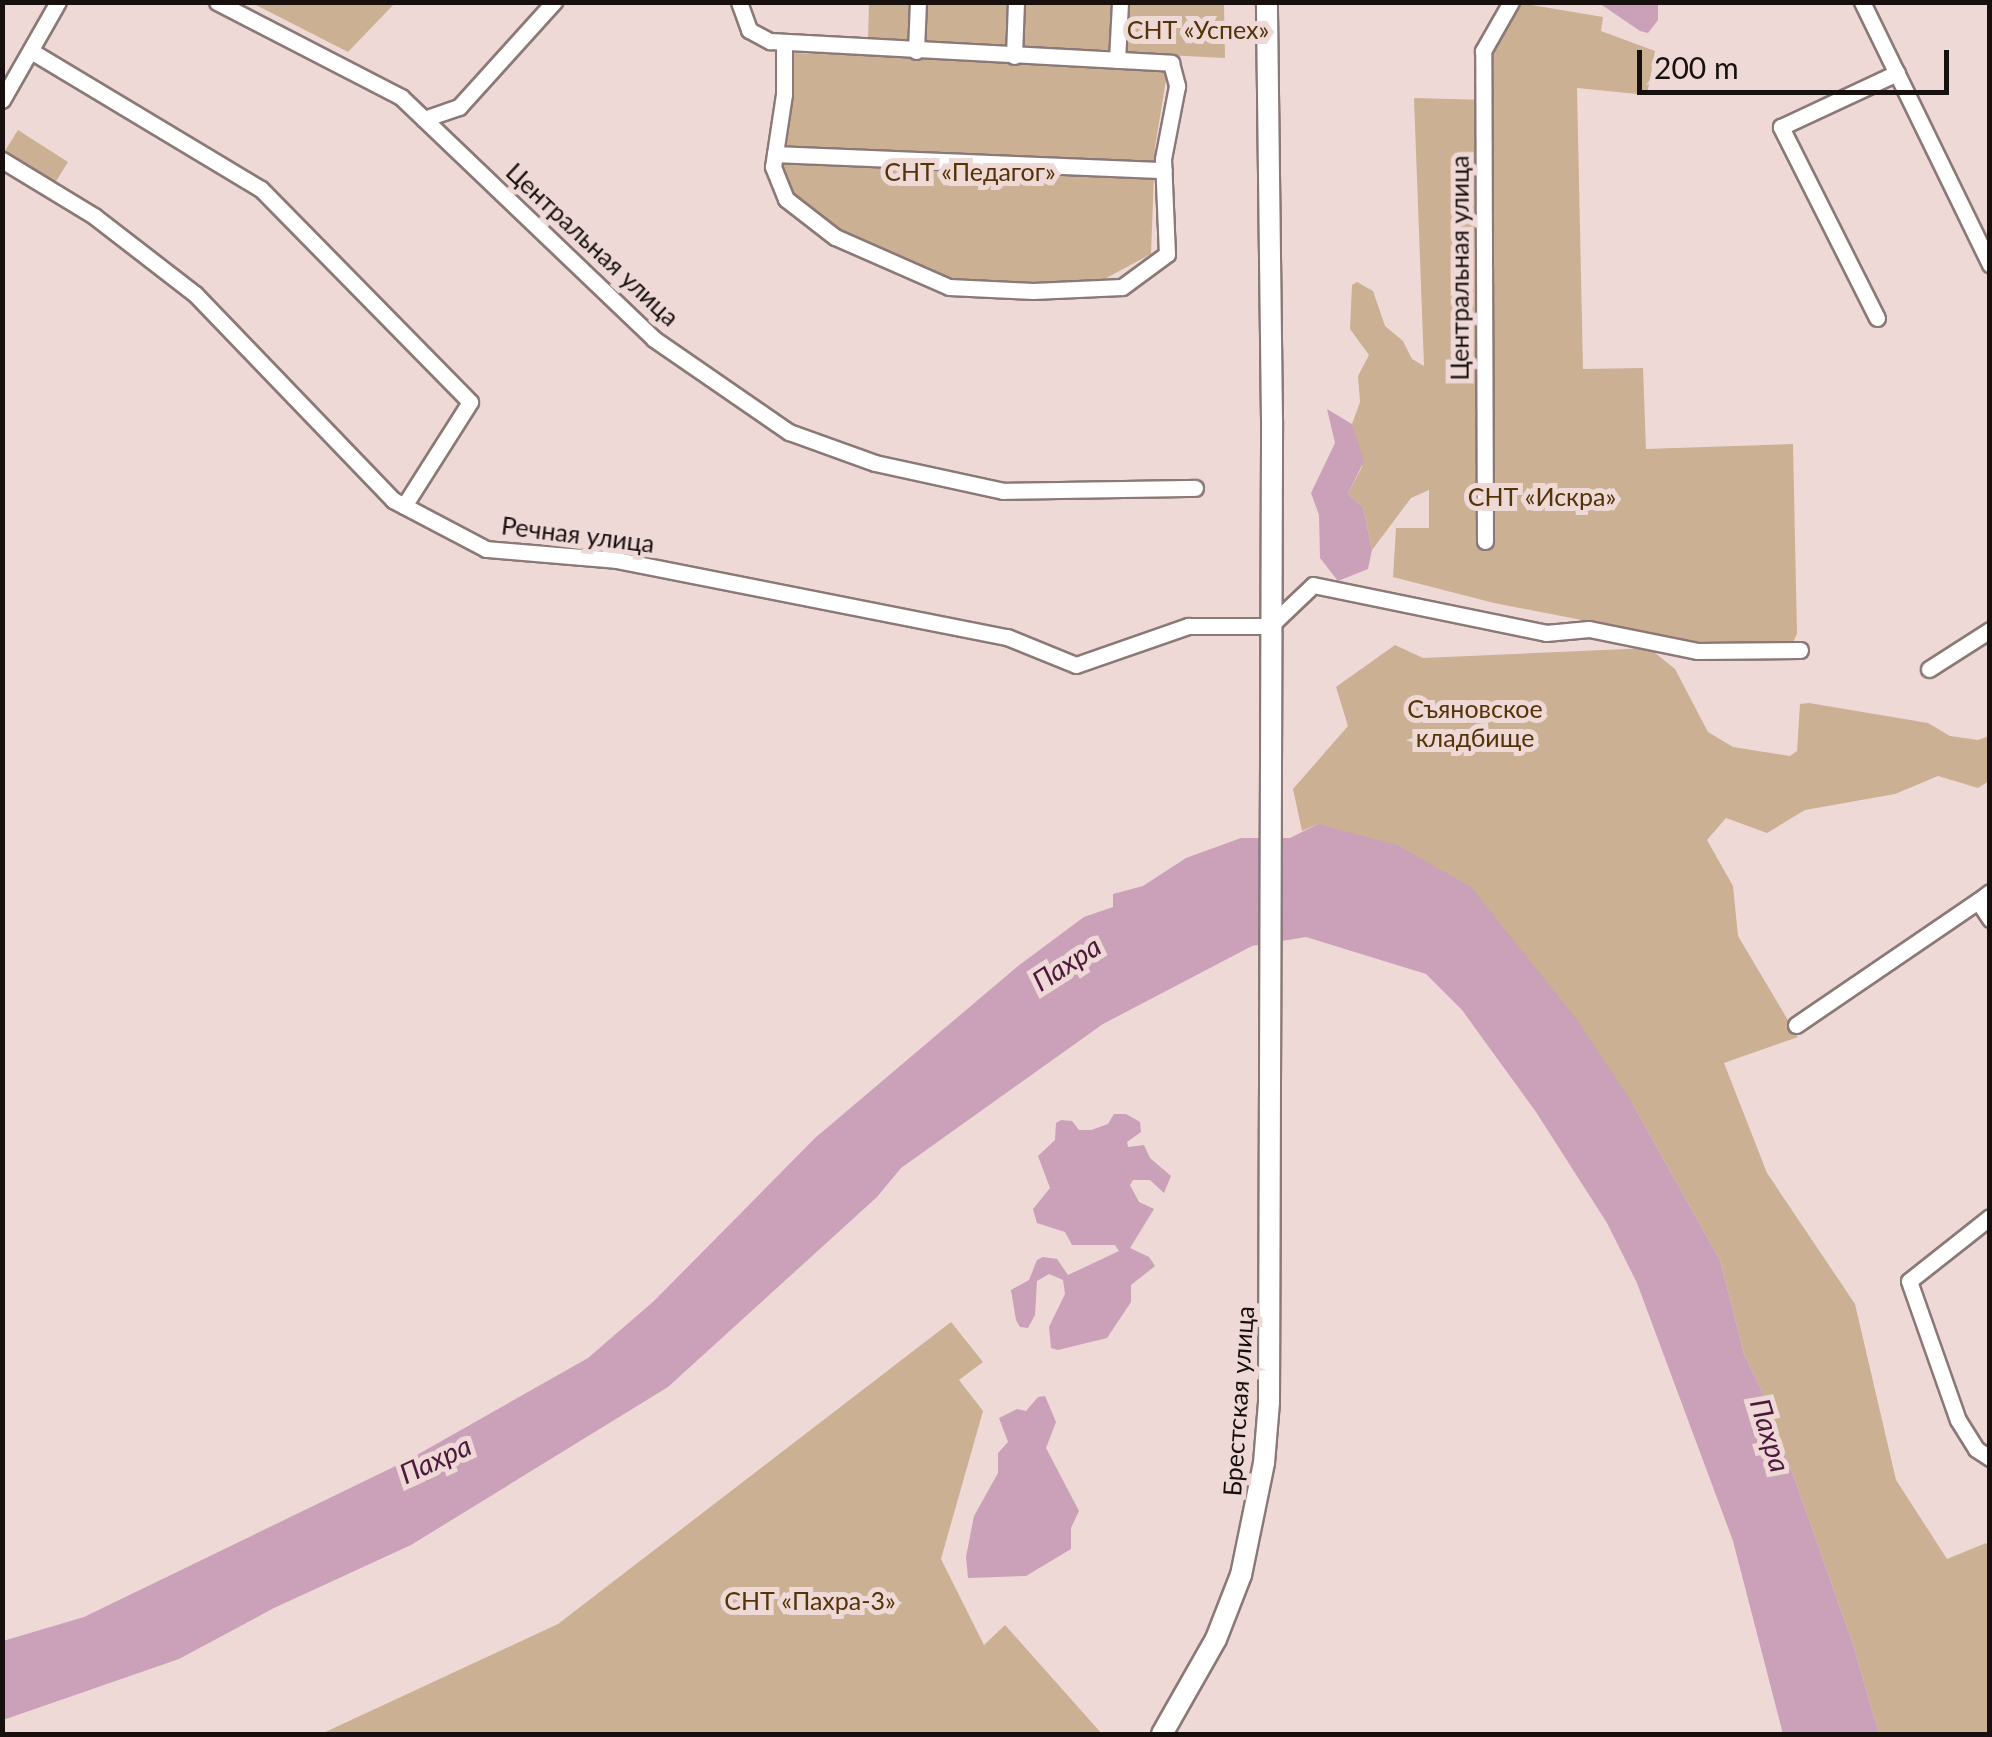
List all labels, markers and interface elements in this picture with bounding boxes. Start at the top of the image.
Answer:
park label: СНТ «Успех» [1127,14,1269,44]
scale bar [1642,30,1954,92]
text: 200 m [1654,49,1739,85]
street label: Центральная улица [1444,155,1474,381]
street label: Центральная улица [500,156,686,332]
park label: СНТ «Педагог» [884,156,1056,186]
park label: СНТ «Искра» [1468,481,1616,511]
street label: Речная улица [500,510,656,558]
park label: Съяновское кладбище [1407,694,1543,753]
water label: Пахра [1025,928,1107,998]
street label: Брестская улица [1216,1305,1260,1497]
water label: Пахра [1744,1394,1798,1476]
water label: Пахра [394,1428,476,1490]
park label: СНТ «Пахра-3» [724,1585,896,1615]

